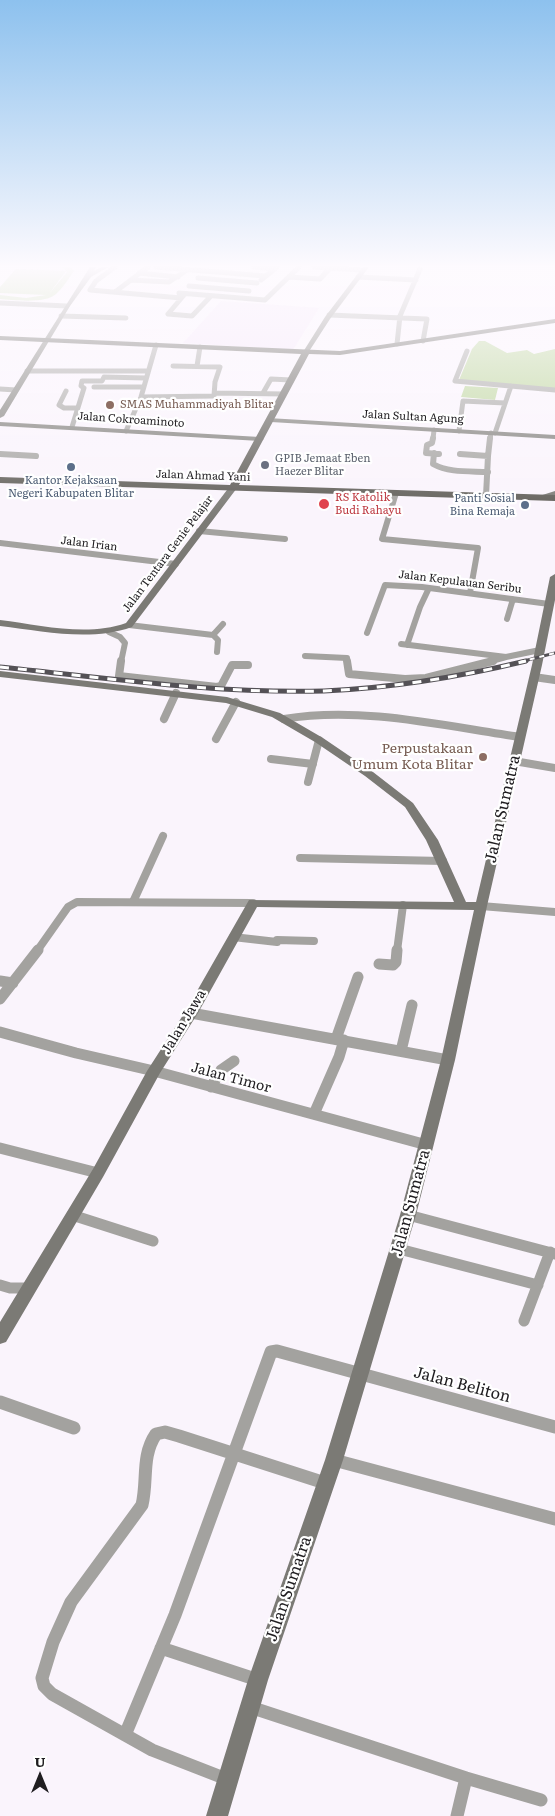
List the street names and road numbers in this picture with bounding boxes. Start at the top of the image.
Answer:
street label: Jalan Sultan Agung [362,408,464,426]
street label: Jalan Cokroaminoto [77,410,185,430]
street label: Jalan Ahmad Yani [155,468,251,484]
street label: Jalan Tentara Genie Pelajar [120,493,216,615]
street label: Jalan Irian [60,534,118,554]
street label: Jalan Kepulauan Seribu [398,568,522,596]
street label: Jalan Sumatra [481,753,525,865]
street label: Jalan Jawa [158,987,210,1057]
street label: Jalan Timor [189,1059,273,1097]
street label: Jalan Sumatra [387,1147,435,1259]
street label: Jalan Beliton [411,1363,513,1407]
street label: Jalan Sumatra [262,1534,316,1644]

